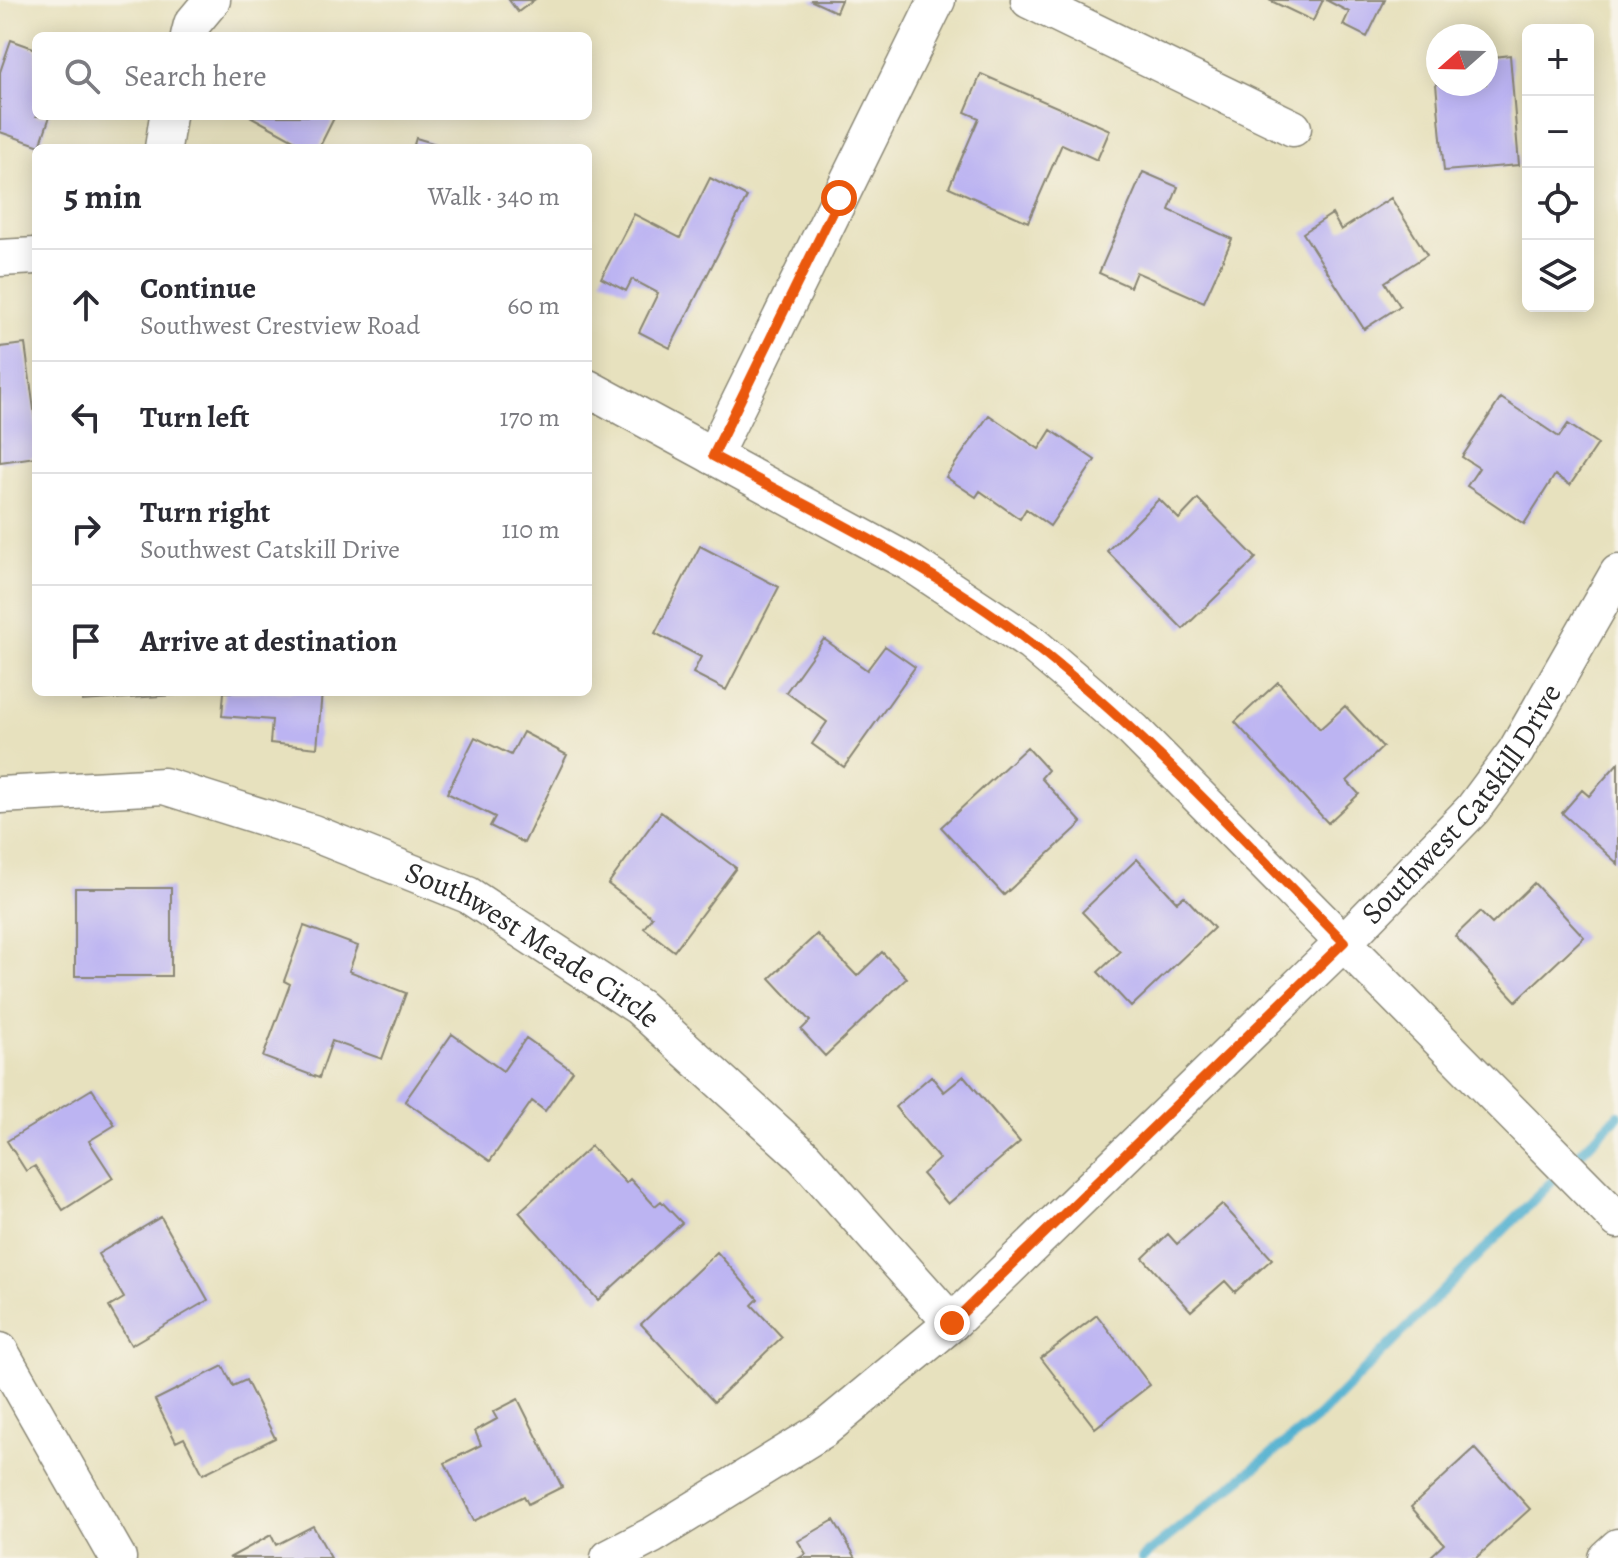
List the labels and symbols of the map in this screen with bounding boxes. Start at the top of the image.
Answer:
north arrow [1426,24,1498,96]
route start [821,180,857,216]
street label: Southwest Catskill Drive [1352,676,1571,933]
street label: Southwest Meade Circle [399,852,669,1037]
route end [934,1305,970,1341]

